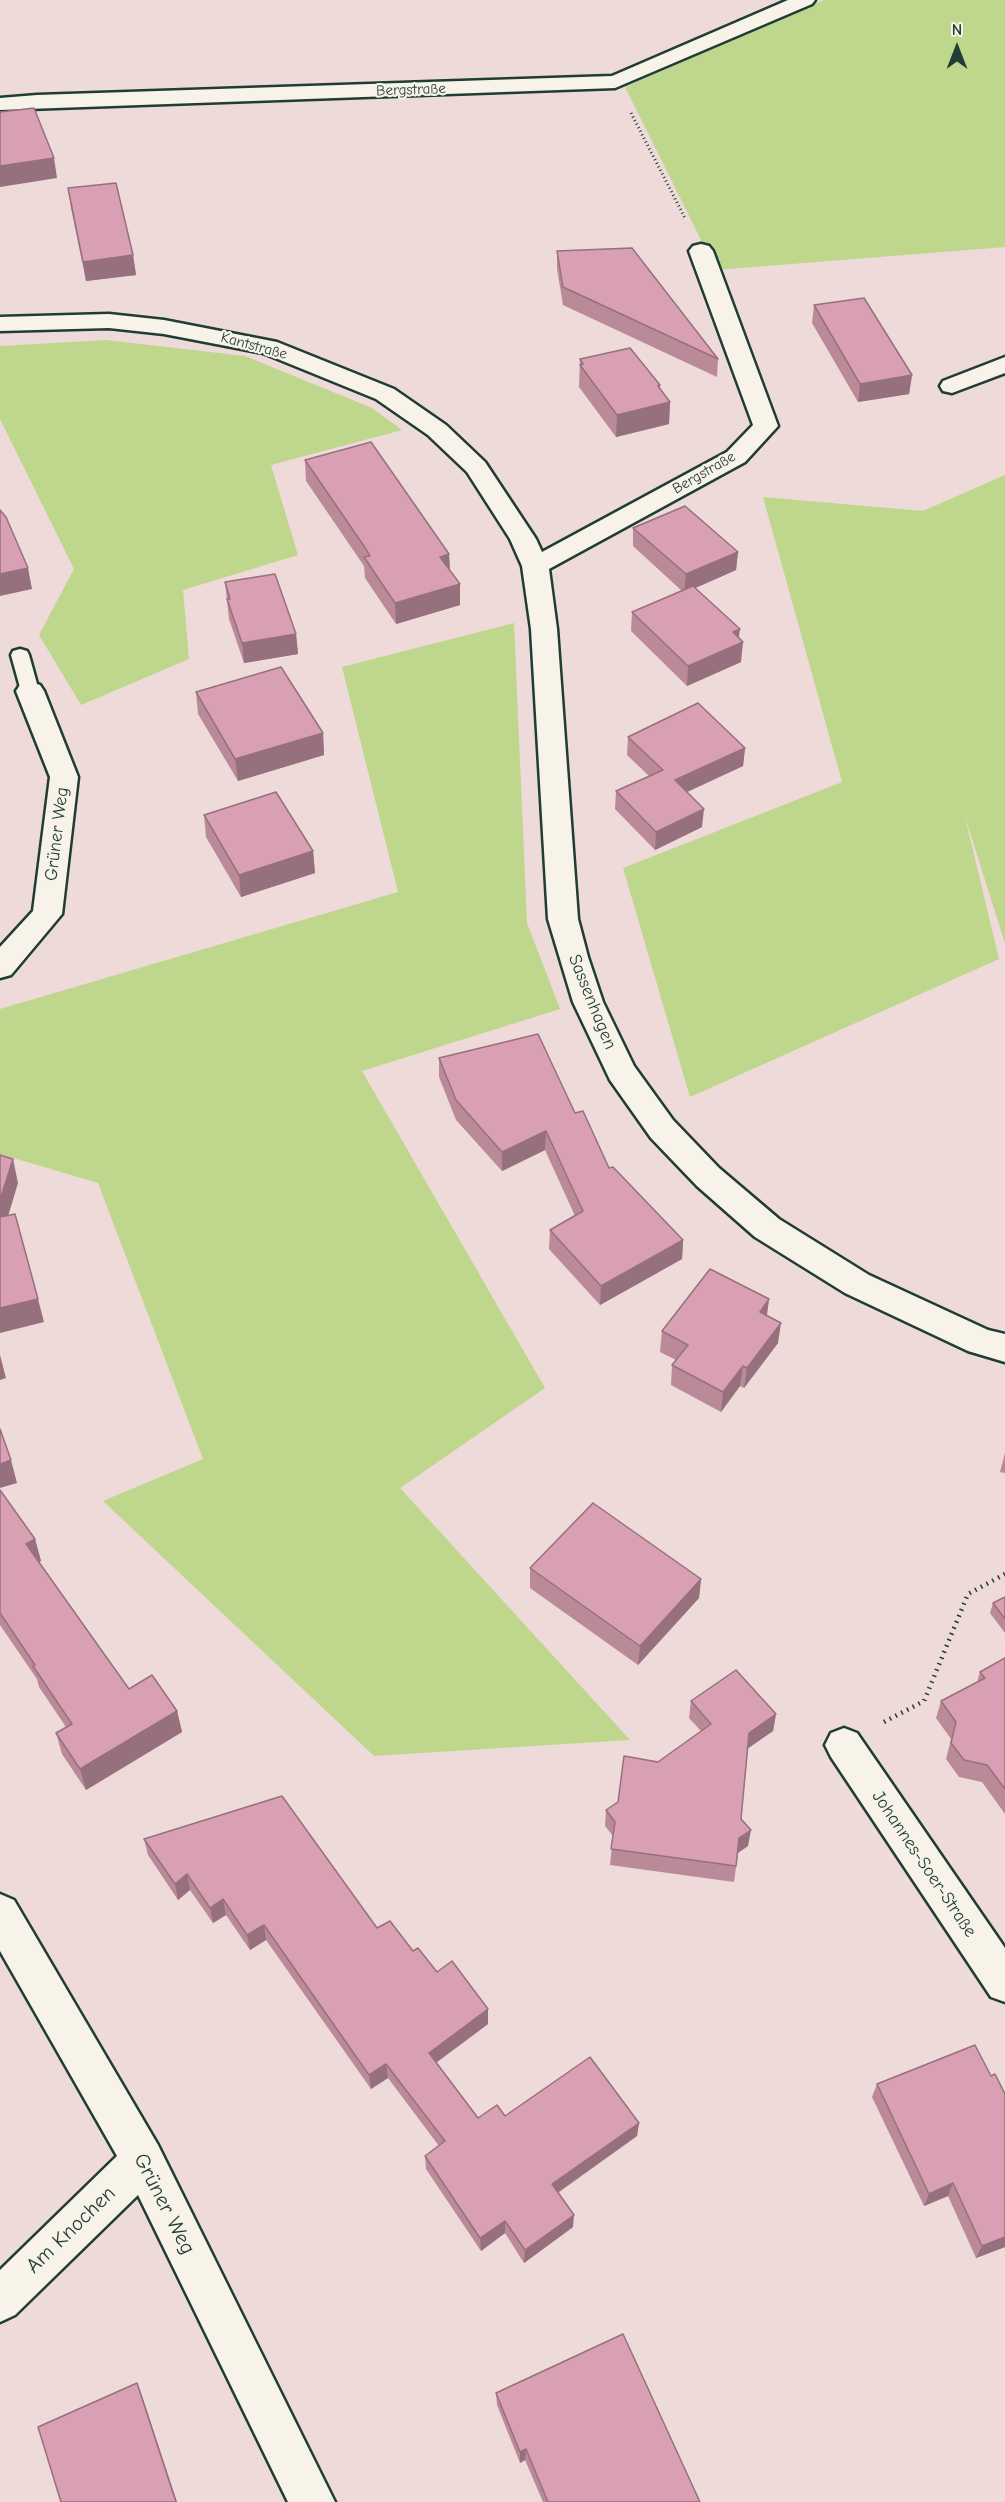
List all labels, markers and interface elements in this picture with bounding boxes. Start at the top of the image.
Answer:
north arrow [927,18,987,78]
text: N [952,21,962,39]
street label: Bergstraße [376,80,446,100]
street label: Kantstraße [219,328,289,364]
street label: Bergstraße [669,448,739,498]
street label: Grüner Weg [41,786,73,882]
street label: Sassenhagen [563,951,621,1053]
street label: Johannes-Soer-Straße [867,1787,981,1941]
street label: Grüner Weg [128,2149,200,2259]
street label: Am Knochen [21,2181,121,2279]

